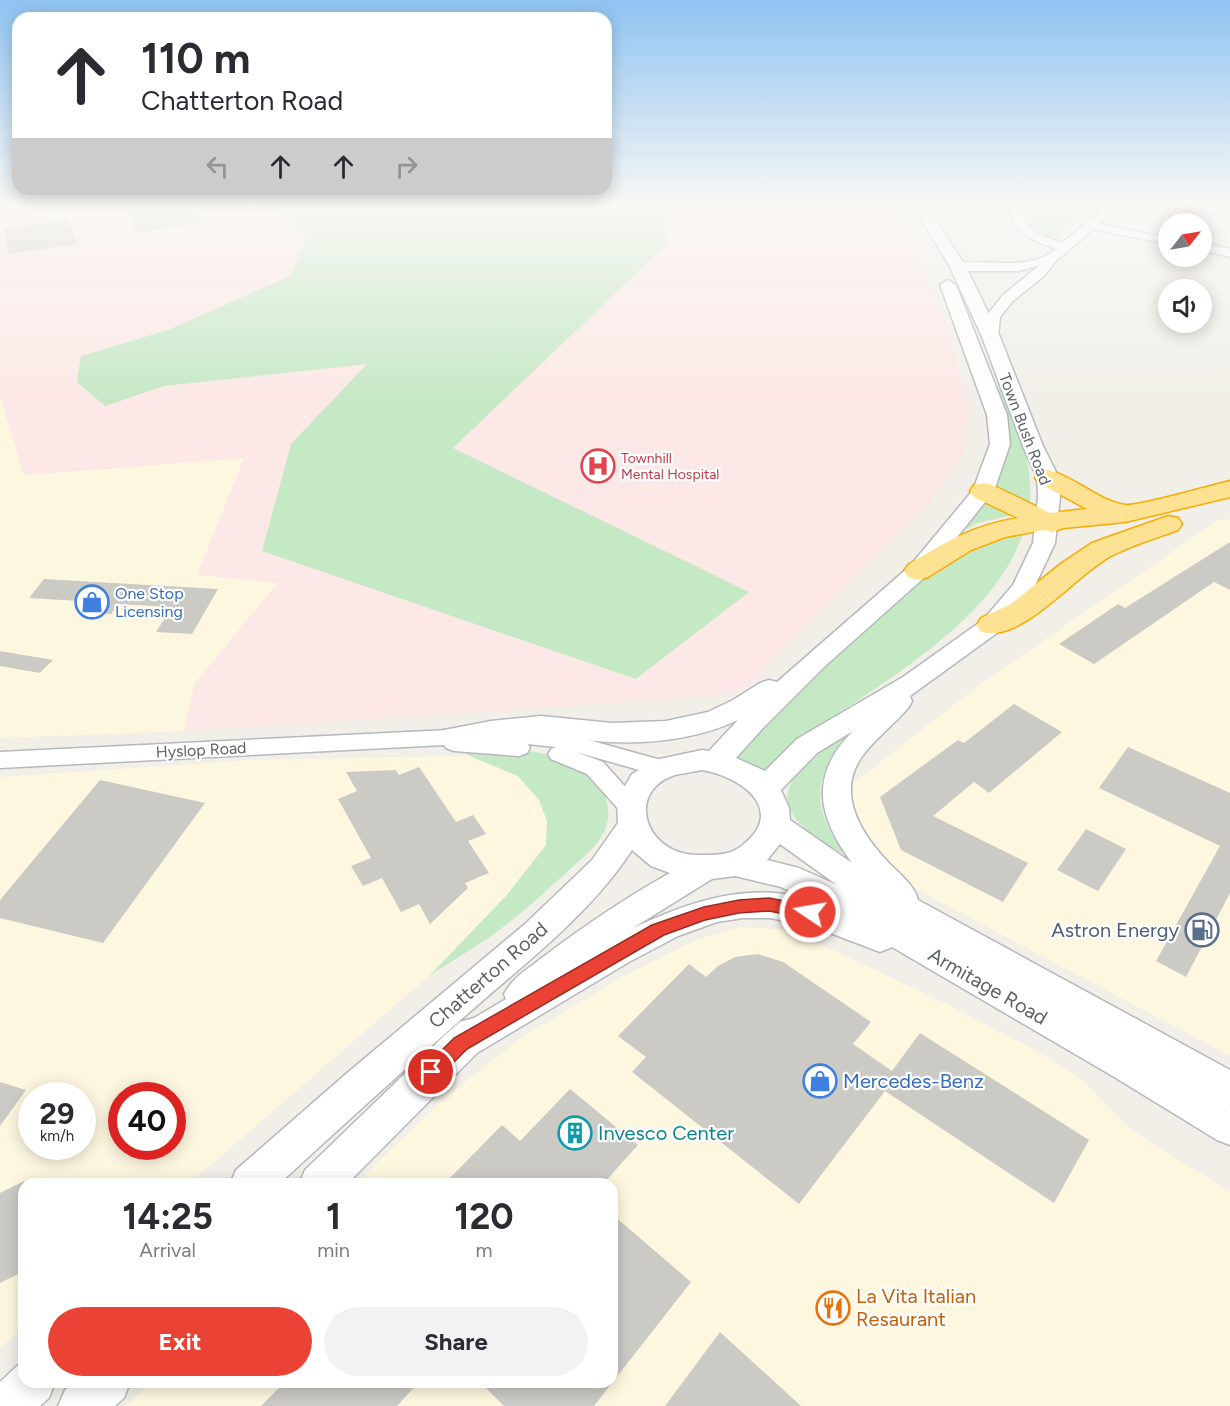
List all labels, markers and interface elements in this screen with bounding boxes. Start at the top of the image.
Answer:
text: 110 m [141,33,250,84]
icon: ahead [42,36,120,114]
text: Chatterton Road [141,84,343,117]
icon: left [201,150,234,183]
icon: ahead [264,150,297,183]
icon: ahead [327,150,360,183]
icon: right [390,150,423,183]
north arrow [1158,213,1212,267]
map controls [1158,213,1212,333]
button: sound [1158,279,1212,333]
street label: Town Bush Road [995,370,1055,488]
hospital icon: Townhill Mental Hospital [580,448,616,484]
place label: Townhill Mental Hospital [621,450,719,483]
shop icon: One Stop Licensing [74,584,110,620]
place label: One Stop Licensing [115,584,184,621]
street label: Hyslop Road [155,738,247,762]
position arrow [778,880,842,944]
fuel station icon: Astron Energy [1184,912,1220,948]
street label: Chatterton Road [424,917,552,1033]
place label: Astron Energy [1051,918,1179,942]
street label: Armitage Road [924,942,1052,1030]
pin [405,1046,456,1097]
icon: arrive [414,1055,447,1088]
shop icon: Mercedes-Benz [802,1063,838,1099]
place label: Mercedes-Benz [843,1069,984,1093]
speed limit sign: 40 [108,1082,186,1160]
text: 29 [40,1095,74,1132]
building icon: Invesco Center [557,1115,593,1151]
place label: Invesco Center [598,1121,734,1145]
text: km/h [40,1127,74,1145]
text: 14:25 [122,1195,213,1238]
text: 1 [326,1195,341,1238]
text: 120 [454,1195,514,1238]
text: Arrival [139,1238,196,1262]
text: min [317,1238,350,1262]
text: m [475,1238,493,1262]
place label: La Vita Italian Resaurant [856,1284,976,1331]
restaurant icon: La Vita Italian Resaurant [815,1290,851,1326]
button: Exit [48,1307,312,1376]
button: Share [324,1307,588,1376]

